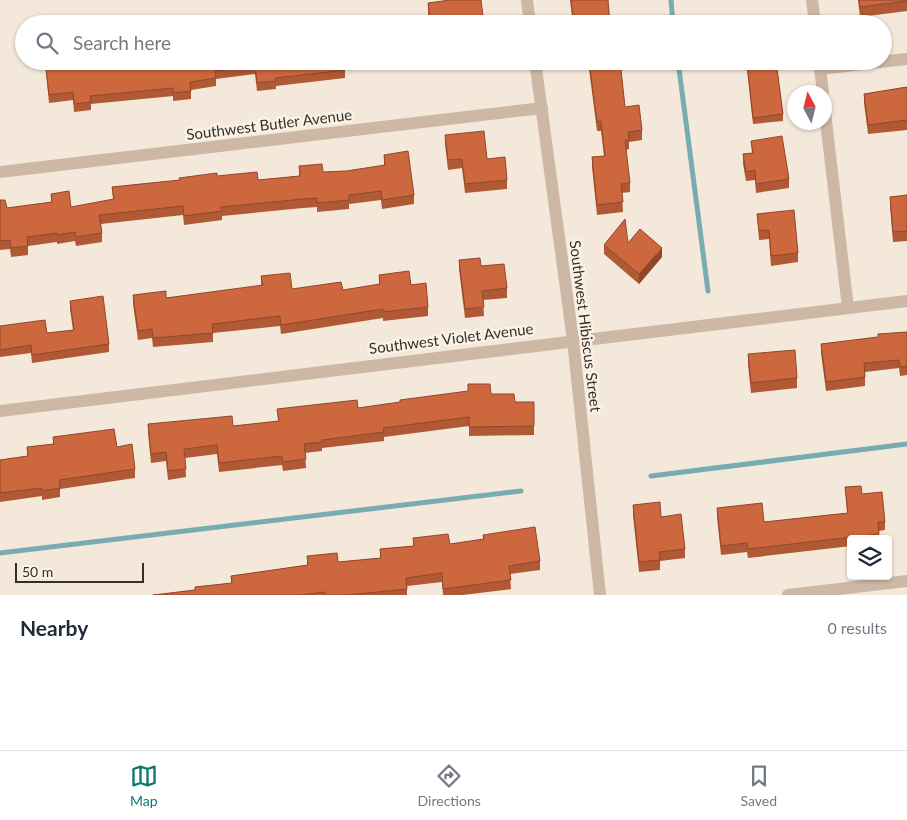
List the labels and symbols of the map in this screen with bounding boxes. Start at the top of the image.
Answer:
north arrow [787,85,832,130]
street label: Southwest Butler Avenue [185,105,353,143]
street label: Southwest Hibiscus Street [567,239,606,413]
street label: Southwest Violet Avenue [368,319,534,357]
scale bar [15,560,144,583]

